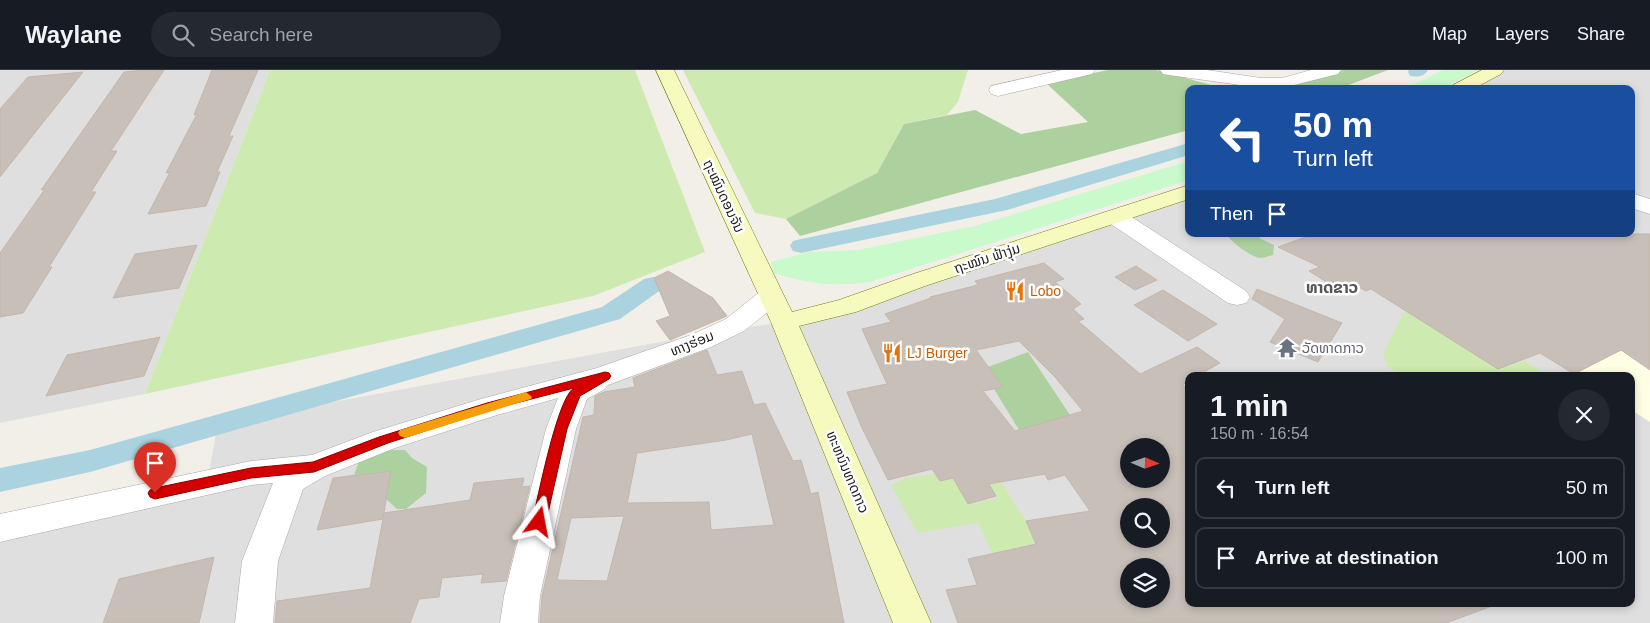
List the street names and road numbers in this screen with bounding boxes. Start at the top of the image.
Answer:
street label: ຖະໝົນດອນຈັນ [700,157,748,235]
street label: ຖະໝົນ ຟ້າງຸ່ມ [952,240,1023,280]
street label: ທາງຮ່ອມ [668,327,716,359]
street label: ທະຫນົນທາດກາວ [824,429,872,515]

